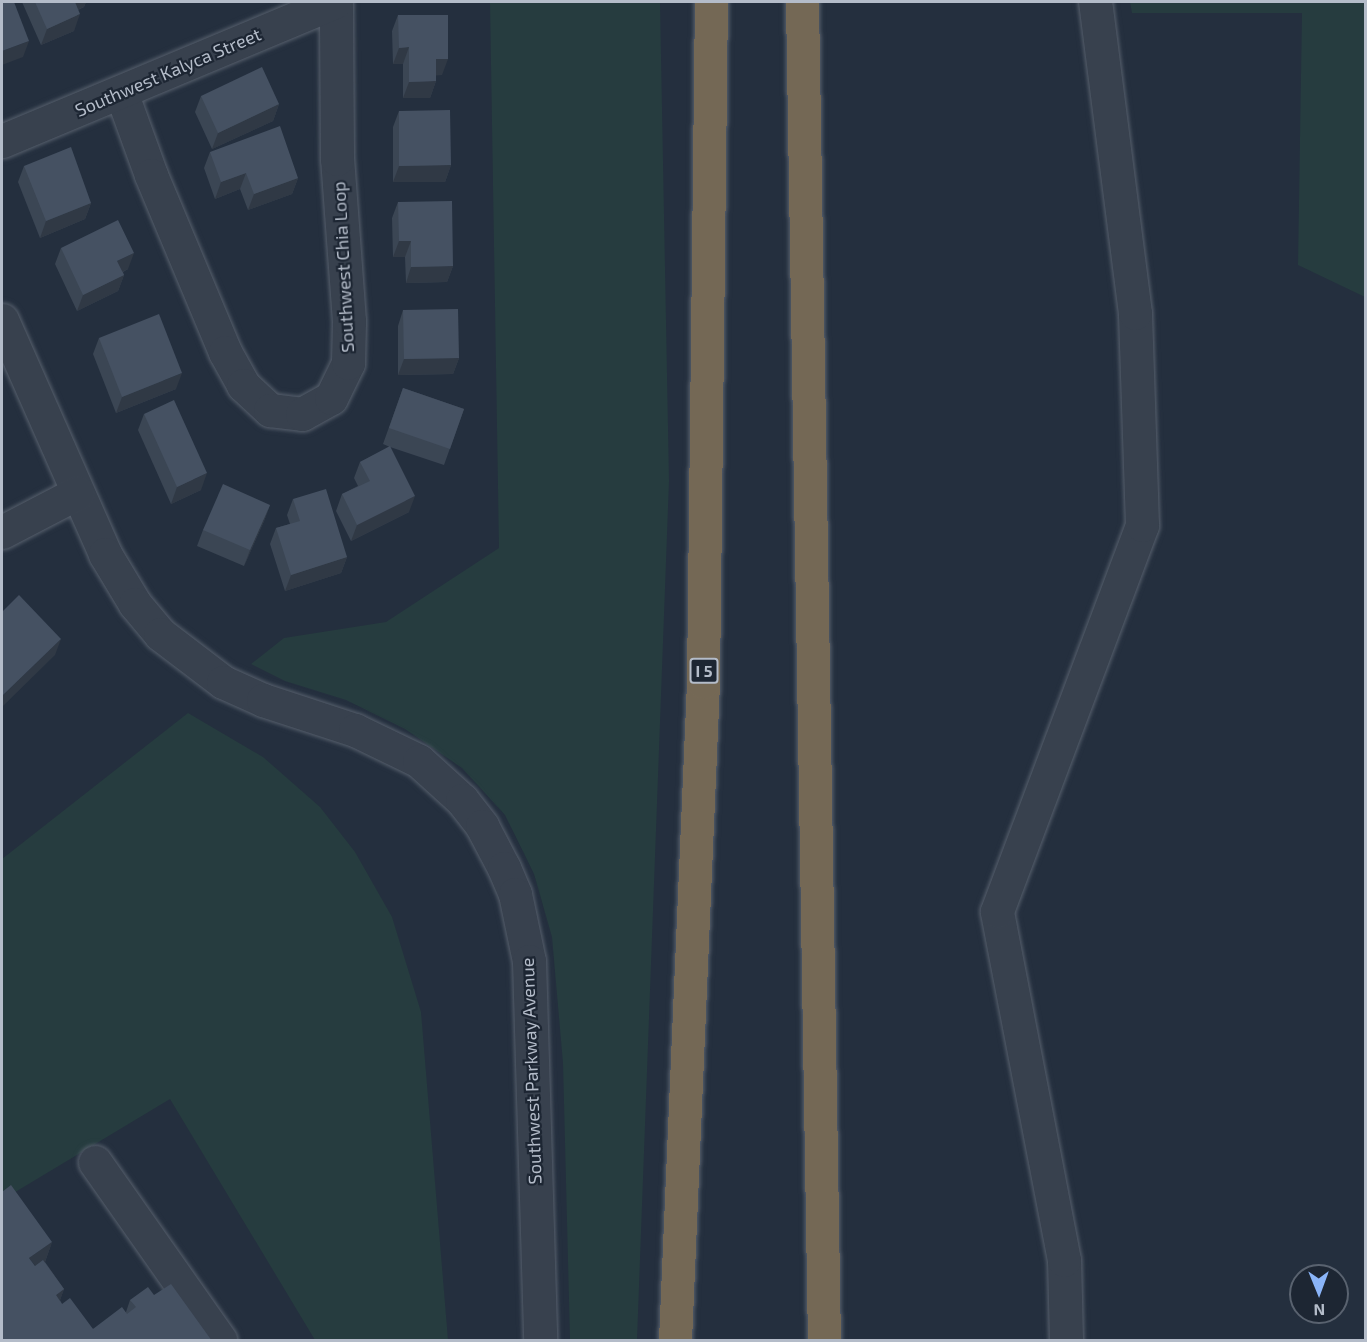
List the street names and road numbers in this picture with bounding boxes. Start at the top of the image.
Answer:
street label: Southwest Kalyca Street [72,23,264,121]
street label: Southwest Chia Loop [328,181,358,353]
road number: I 5 [689,658,719,684]
street label: Southwest Parkway Avenue [516,957,546,1185]

